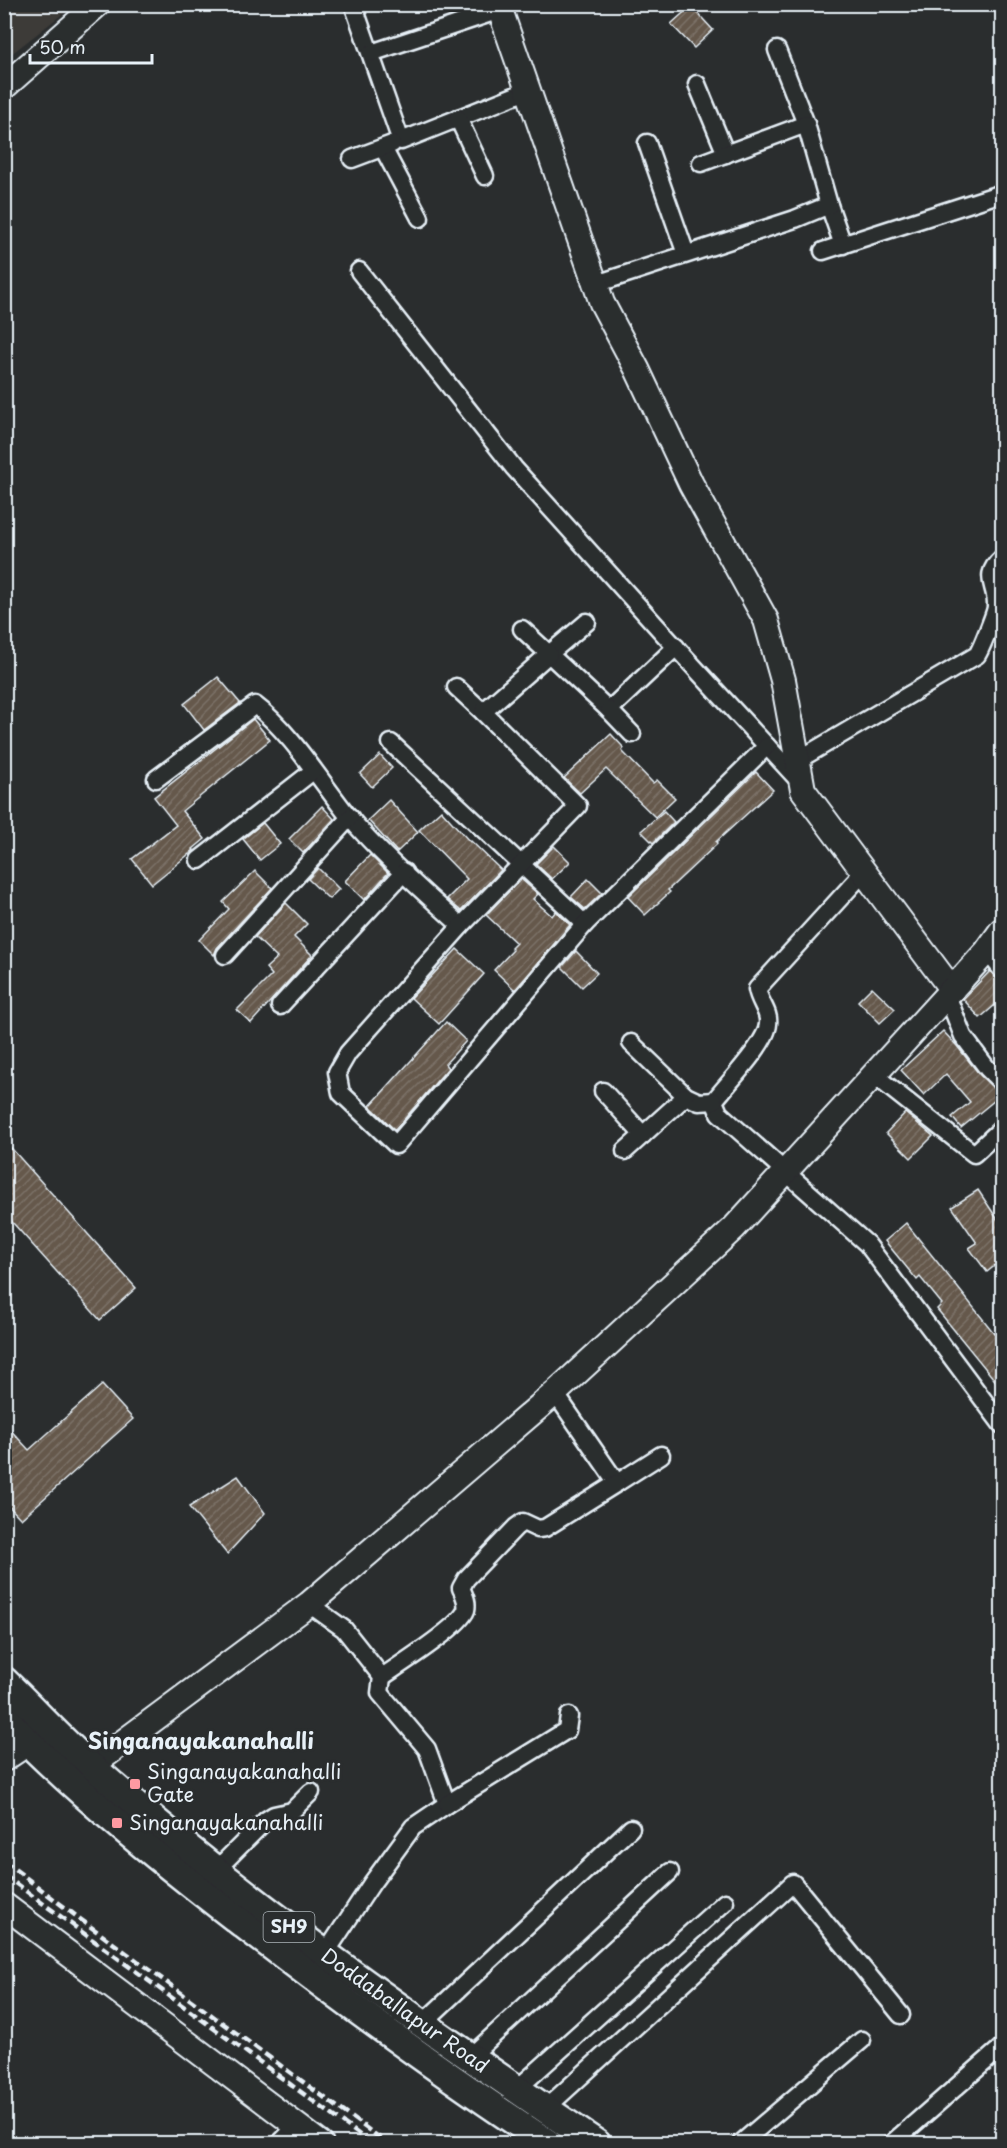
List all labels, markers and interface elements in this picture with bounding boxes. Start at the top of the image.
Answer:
scale bar [30,27,152,65]
text: 50 m [39,33,86,60]
district label: Singanayakanahalli [88,1723,314,1756]
place label: Singanayakanahalli Gate [147,1756,341,1809]
marker: Singanayakanahalli Gate [128,1777,142,1791]
place label: Singanayakanahalli [129,1807,323,1837]
marker: Singanayakanahalli [110,1816,124,1830]
road number: SH9 [264,1912,314,1942]
street label: Doddaballapur Road [316,1940,495,2080]

